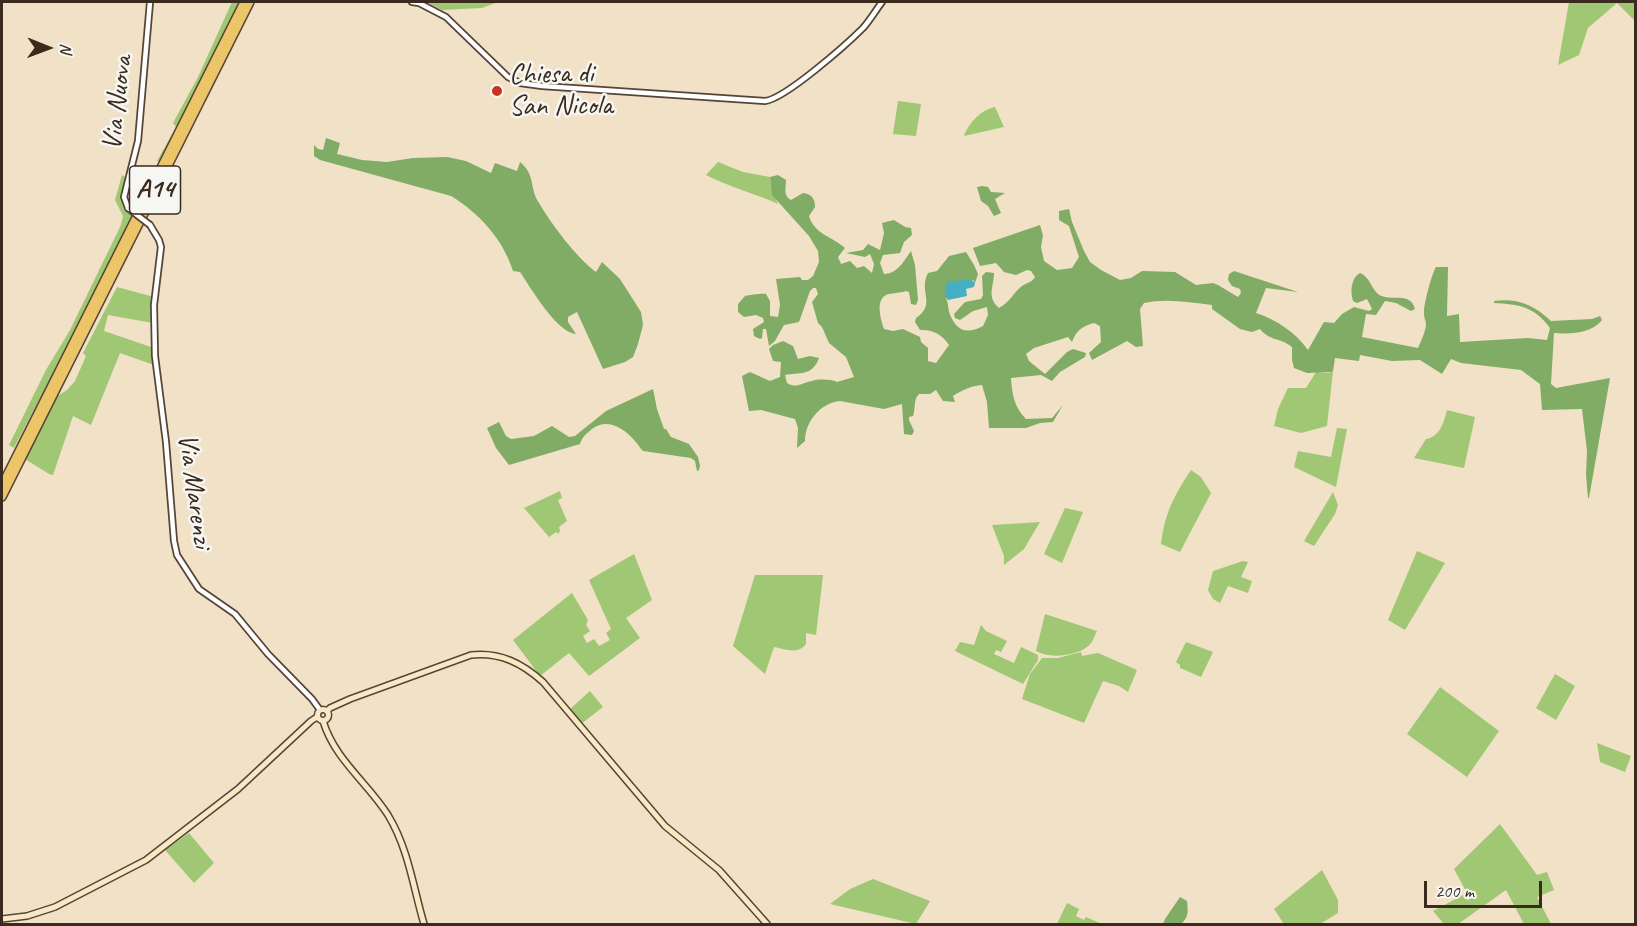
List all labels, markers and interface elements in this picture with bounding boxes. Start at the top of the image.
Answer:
north arrow [18,18,78,78]
text: N [56,43,76,53]
street label: Via Nuova [96,54,140,152]
place label: Chiesa di San Nicola [509,58,613,124]
marker: Chiesa di San Nicola [490,84,504,98]
road number: A14 [130,166,180,214]
street label: Via Marenzi [169,432,219,550]
scale bar [1427,869,1546,907]
text: 200 m [1435,880,1474,902]

